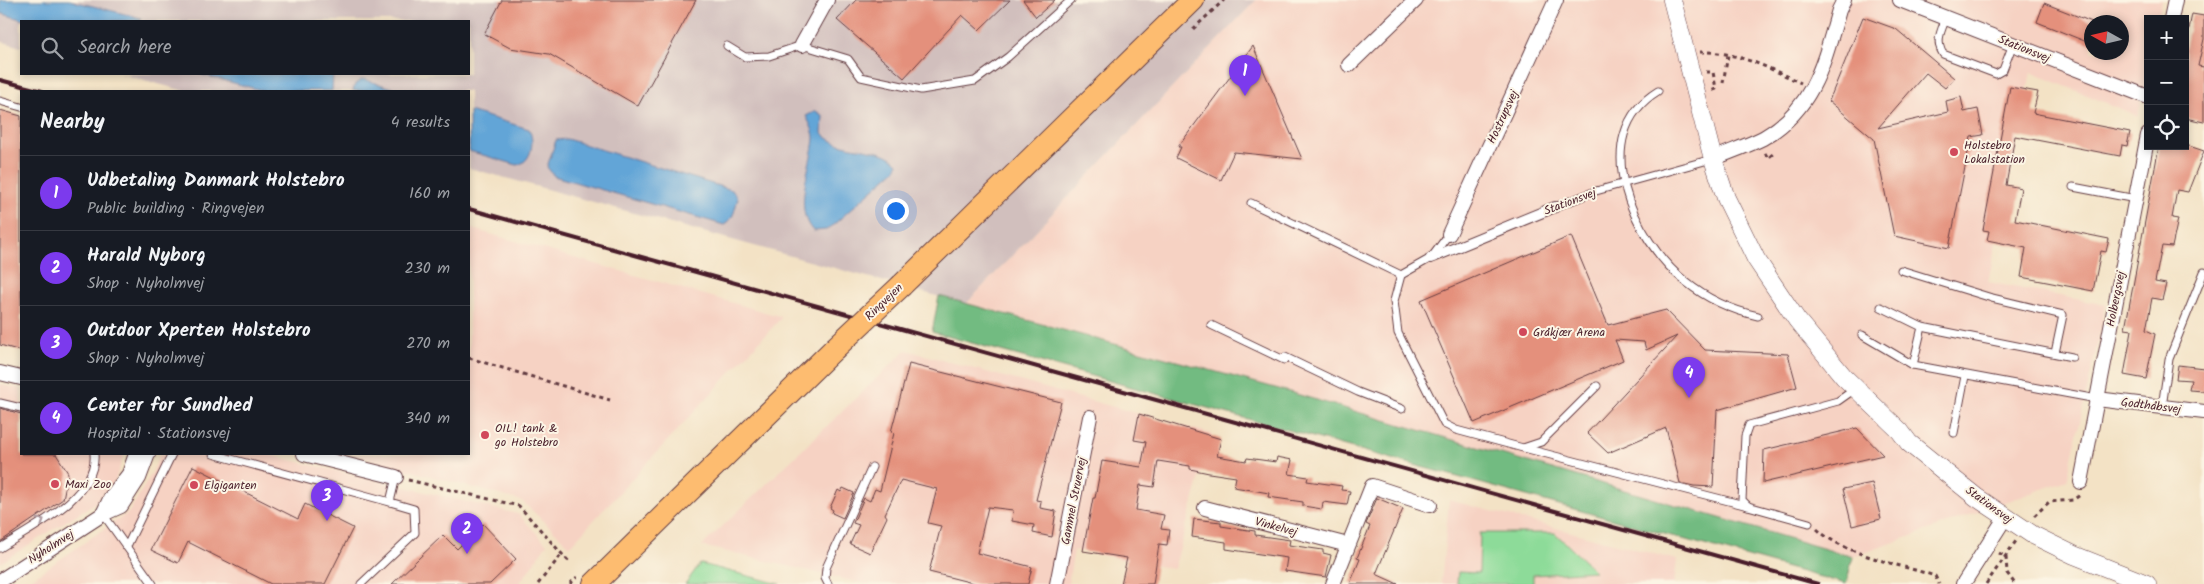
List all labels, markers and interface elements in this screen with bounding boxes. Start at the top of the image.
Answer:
north arrow [2084,15,2129,60]
map controls [2144,15,2189,150]
button: + [2144,15,2189,60]
search box [20,20,470,75]
street label: Stationsvej [1995,30,2054,68]
text: Search here [78,33,172,63]
icon: search [38,34,66,62]
pin: 1 [1229,55,1261,96]
button: − [2144,60,2189,105]
street label: Hostrupsvej [1482,86,1524,147]
button: locate [2144,105,2189,150]
text: Nearby [40,106,105,139]
text: 4 results [391,110,450,135]
place label: Holstebro Lokalstation [1964,136,2025,169]
marker: Holstebro Lokalstation [1948,146,1960,158]
text: Udbetaling Danmark Holstebro [87,166,345,196]
text: 1 [54,181,58,206]
text: 160 m [409,181,450,206]
street label: Stationsvej [1541,183,1600,221]
text: Public building · Ringvejen [87,196,264,221]
your location [883,198,909,224]
text: Harald Nyborg [87,241,206,271]
text: 2 [51,256,61,281]
text: 230 m [404,256,450,281]
street label: Holbergsvej [2101,269,2131,329]
text: Shop · Nyholmvej [87,271,204,296]
street label: Ringvejen [860,279,908,325]
text: Outdoor Xperten Holstebro [87,316,311,346]
place label: Gråkjær Arena [1533,323,1605,342]
marker: Gråkjær Arena [1517,326,1529,338]
text: 3 [52,331,60,356]
text: 270 m [406,331,450,356]
text: Shop · Nyholmvej [87,346,204,371]
pin: 4 [1673,357,1705,398]
text: Center for Sundhed [87,391,252,421]
street label: Godthåbsvej [2120,393,2183,419]
text: 4 [52,406,60,431]
text: 340 m [405,406,450,431]
place label: OIL! tank & go Holstebro [494,419,558,452]
text: Hospital · Stationsvej [87,421,230,446]
marker: OIL! tank & go Holstebro [479,429,491,441]
street label: Gammel Struervej [1056,455,1092,546]
place label: Maxi Zoo [65,475,111,494]
place label: Elgiganten [204,476,257,495]
marker: Maxi Zoo [49,478,61,490]
marker: Elgiganten [188,479,200,491]
pin: 3 [311,480,343,521]
street label: Stationsvej [1961,481,2017,529]
street label: Vinkelvej [1253,512,1300,542]
pin: 2 [451,513,483,554]
one-way arrow [35,518,44,527]
street label: Nyholmvej [24,524,79,569]

